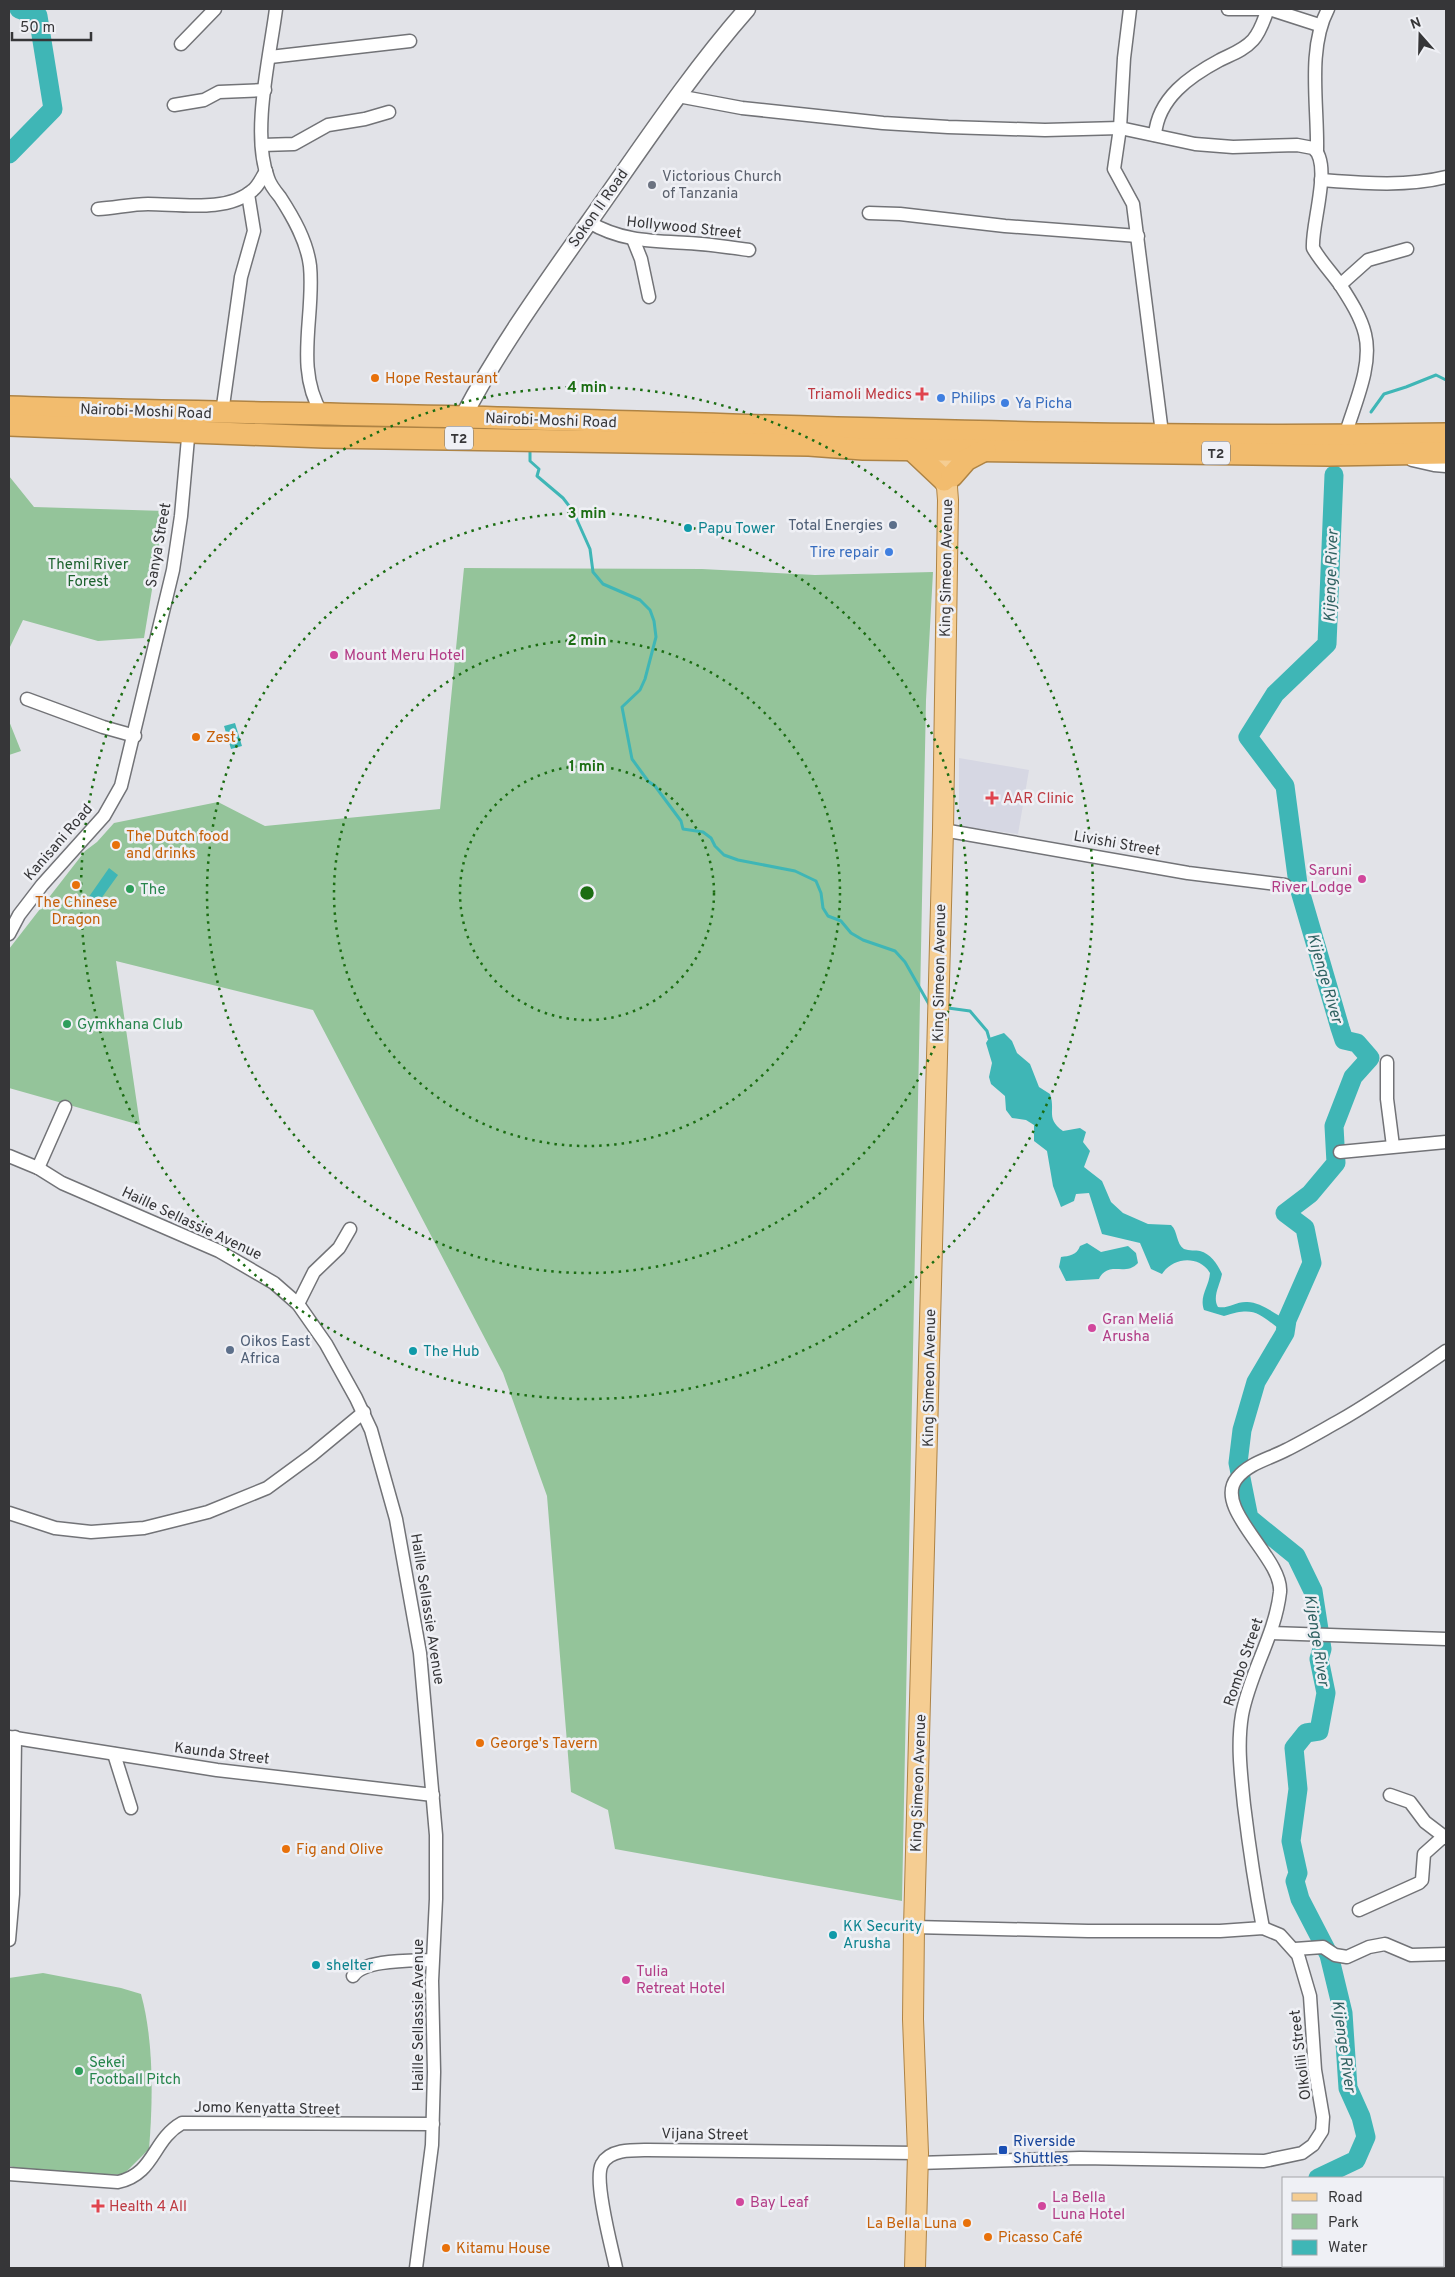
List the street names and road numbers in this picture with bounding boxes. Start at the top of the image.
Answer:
street label: Sokon II Road [565,166,633,252]
street label: Hollywood Street [625,213,742,244]
street label: Nairobi-Moshi Road [80,401,212,424]
street label: Nairobi-Moshi Road [485,410,617,433]
road number: T2 [445,426,473,449]
road number: T2 [1202,442,1230,464]
street label: King Simeon Avenue [937,499,958,637]
street label: Sanya Street [143,501,176,589]
street label: Kanisani Road [21,801,98,885]
street label: Livishi Street [1072,827,1162,861]
street label: King Simeon Avenue [930,904,951,1042]
street label: Haille Sellassie Avenue [118,1183,265,1265]
street label: King Simeon Avenue [920,1309,941,1447]
street label: Haille Sellassie Avenue [405,1532,448,1686]
street label: Rombo Street [1220,1616,1268,1709]
street label: King Simeon Avenue [908,1714,931,1852]
street label: Kaunda Street [173,1739,271,1770]
street label: Haille Sellassie Avenue [410,1939,429,2091]
street label: Olkolili Street [1287,2008,1316,2101]
street label: Jomo Kenyatta Street [194,2099,340,2120]
street label: Vijana Street [661,2125,749,2146]

